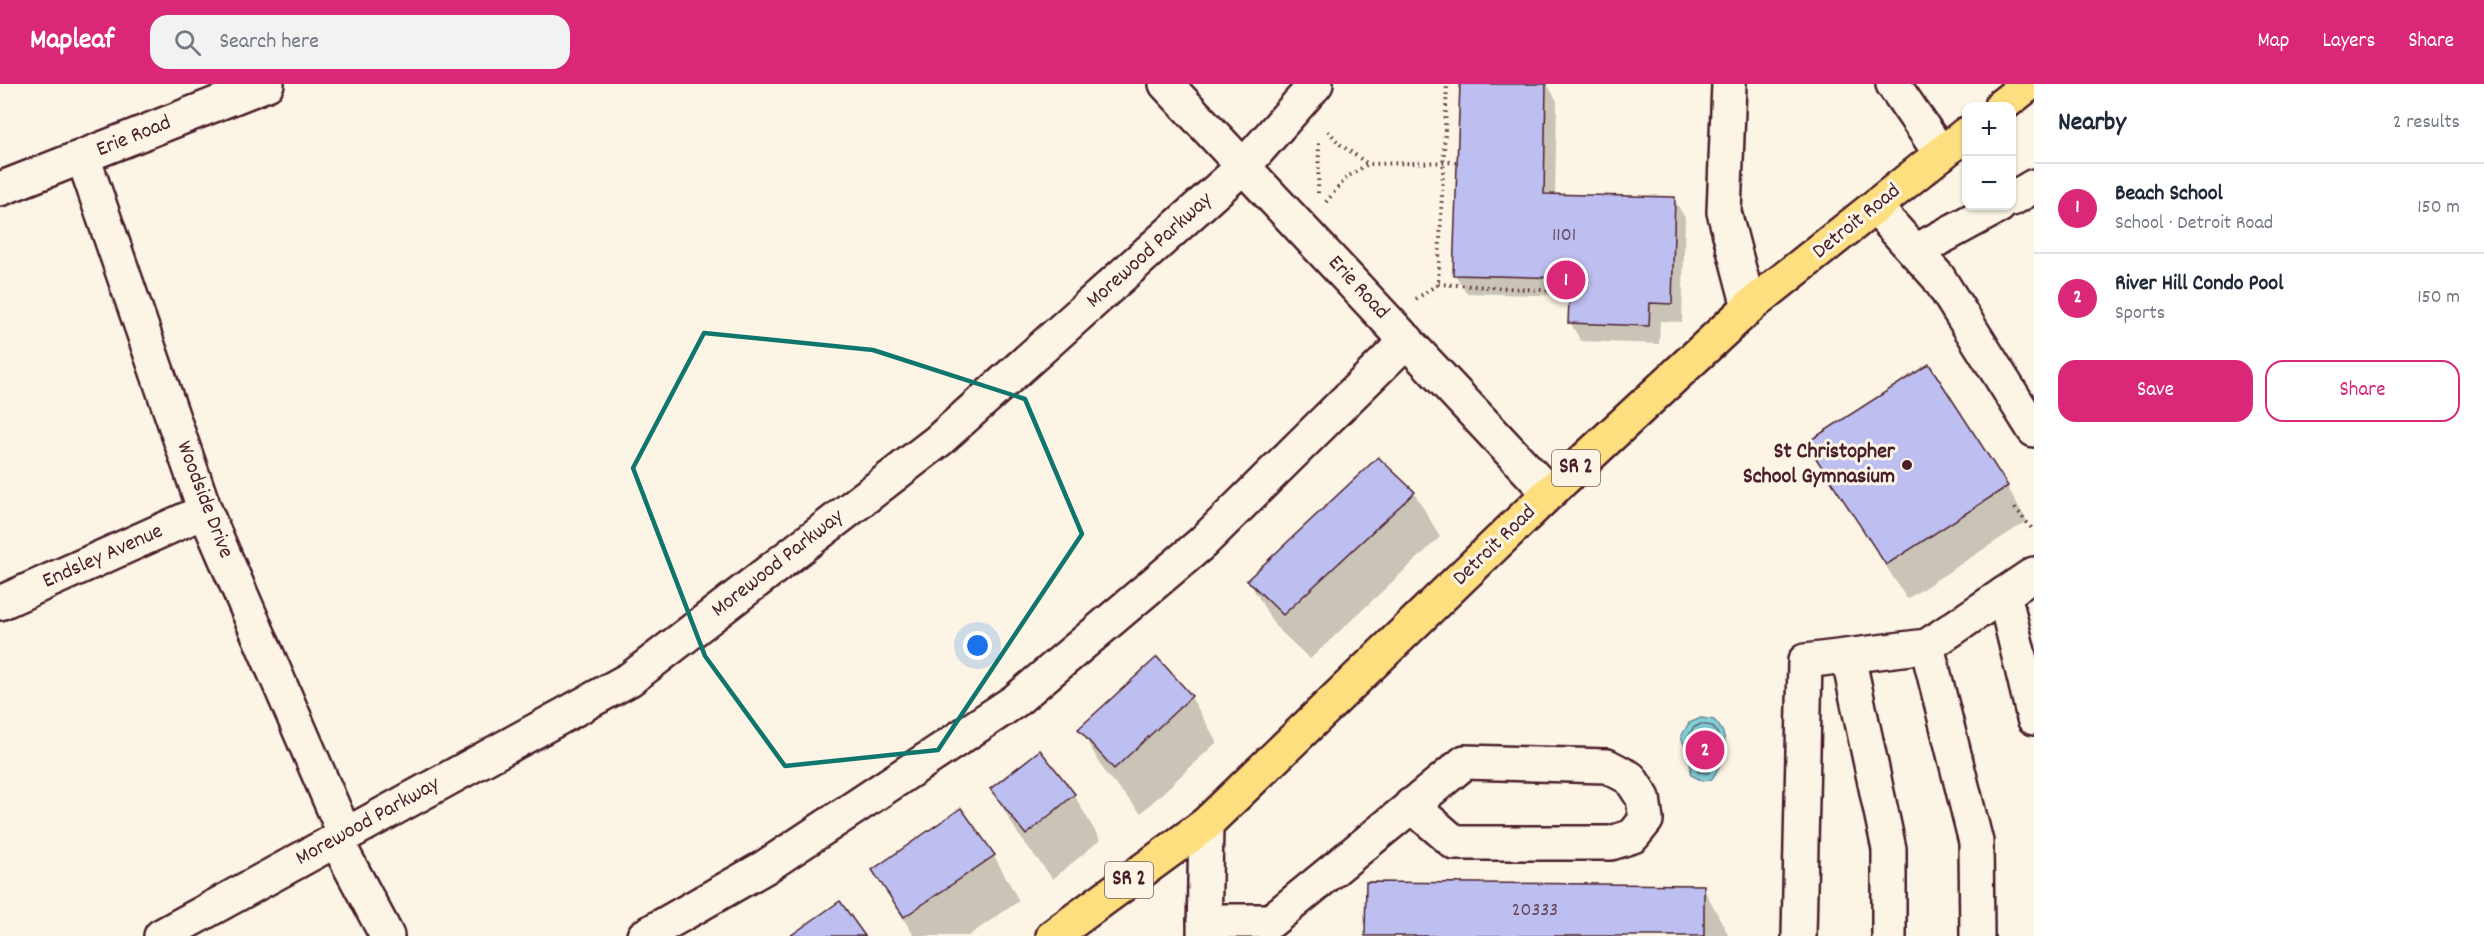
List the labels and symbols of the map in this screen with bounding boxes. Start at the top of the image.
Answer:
street label: Erie Road [92,108,176,166]
street label: Detroit Road [1806,177,1908,267]
street label: Morewood Parkway [1080,185,1221,316]
house number: 1101 [1552,222,1576,250]
street label: Erie Road [1320,249,1396,327]
pin: 1 [1546,258,1586,302]
street label: Woodside Drive [167,437,241,563]
place label: St Christopher School Gymnasium [1743,437,1896,493]
road number: SR 2 [1552,450,1600,486]
marker: St Christopher School Gymnasium [1900,458,1914,472]
street label: Detroit Road [1446,498,1544,594]
street label: Morewood Parkway [705,502,852,626]
street label: Endsley Avenue [38,517,168,597]
your location [963,631,992,660]
pin: 2 [1686,728,1724,772]
street label: Morewood Parkway [290,769,447,874]
road number: SR 2 [1105,862,1153,898]
house number: 20333 [1512,897,1558,925]

